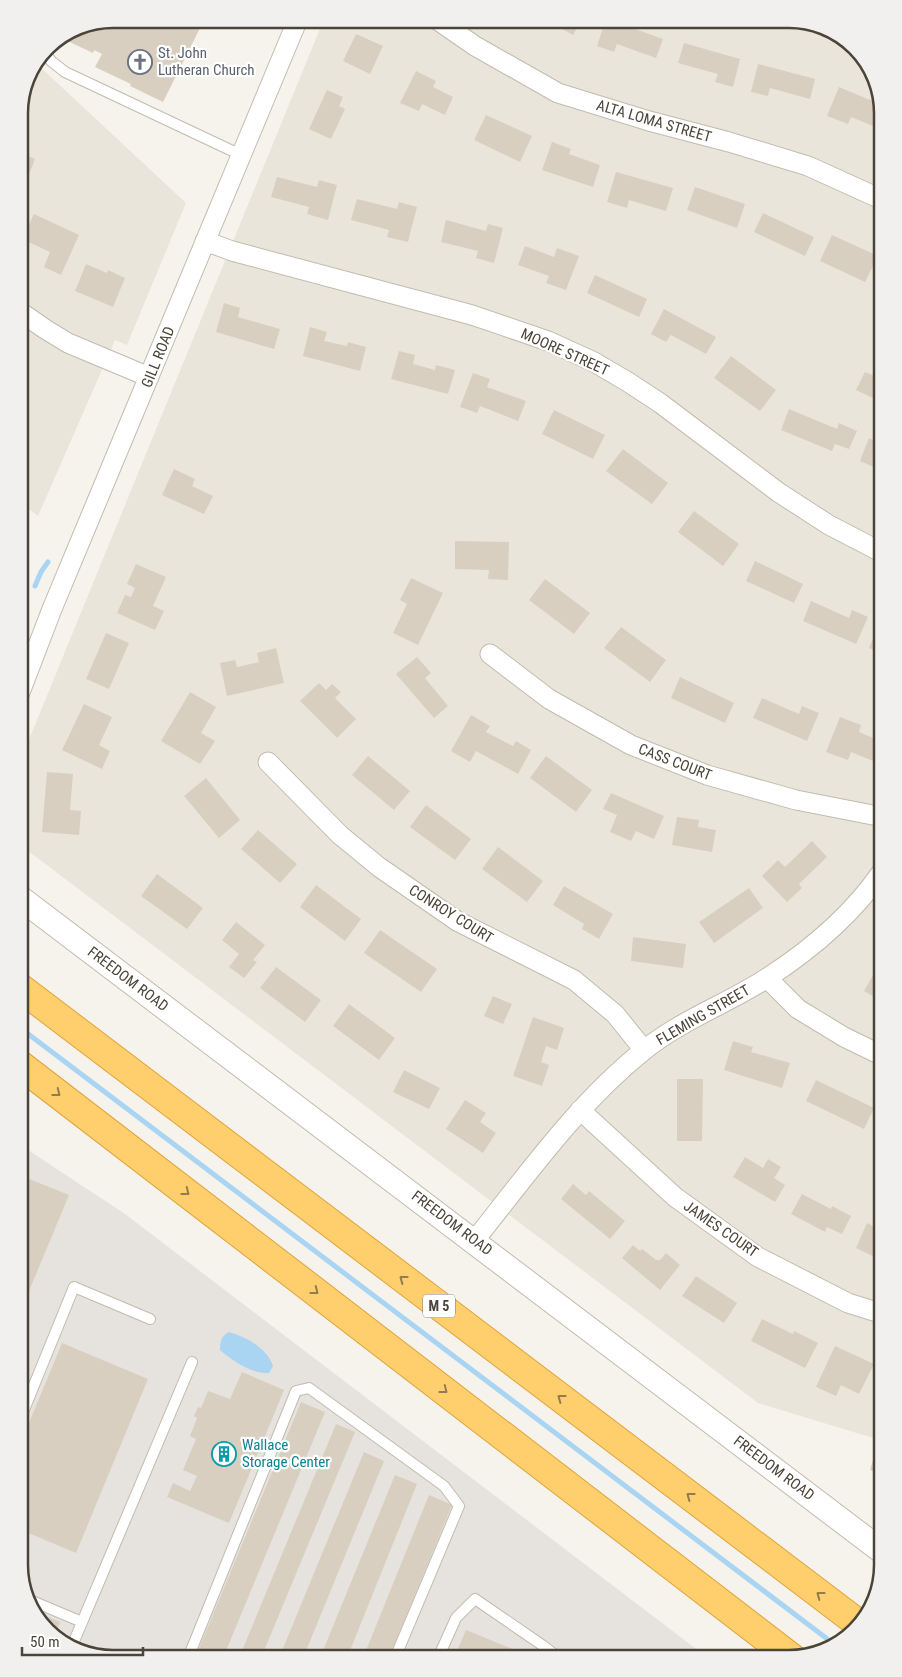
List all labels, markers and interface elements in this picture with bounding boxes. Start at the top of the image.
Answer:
place label: St. John Lutheran Church [158,44,255,79]
church icon: St. John Lutheran Church [127,49,153,75]
street label: ALTA LOMA STREET [594,96,714,146]
street label: GILL ROAD [138,324,178,390]
street label: MOORE STREET [518,325,612,380]
street label: CASS COURT [636,740,714,784]
street label: CONROY COURT [406,881,497,947]
street label: FREEDOM ROAD [84,943,172,1015]
street label: FLEMING STREET [653,981,753,1049]
one-way arrow [52,1088,61,1097]
one-way arrow [180,1187,189,1195]
street label: FREEDOM ROAD [408,1187,496,1259]
street label: JAMES COURT [680,1197,762,1261]
one-way arrow [399,1276,409,1285]
one-way arrow [309,1286,318,1294]
road number: M 5 [423,1294,455,1318]
one-way arrow [438,1385,447,1393]
one-way arrow [557,1395,567,1404]
street label: FREEDOM ROAD [730,1432,818,1504]
place label: Wallace Storage Center [242,1436,330,1471]
building icon: Wallace Storage Center [211,1441,237,1467]
one-way arrow [687,1494,696,1502]
one-way arrow [817,1592,826,1600]
scale bar [22,1624,144,1656]
text: 50 m [30,1633,60,1651]

